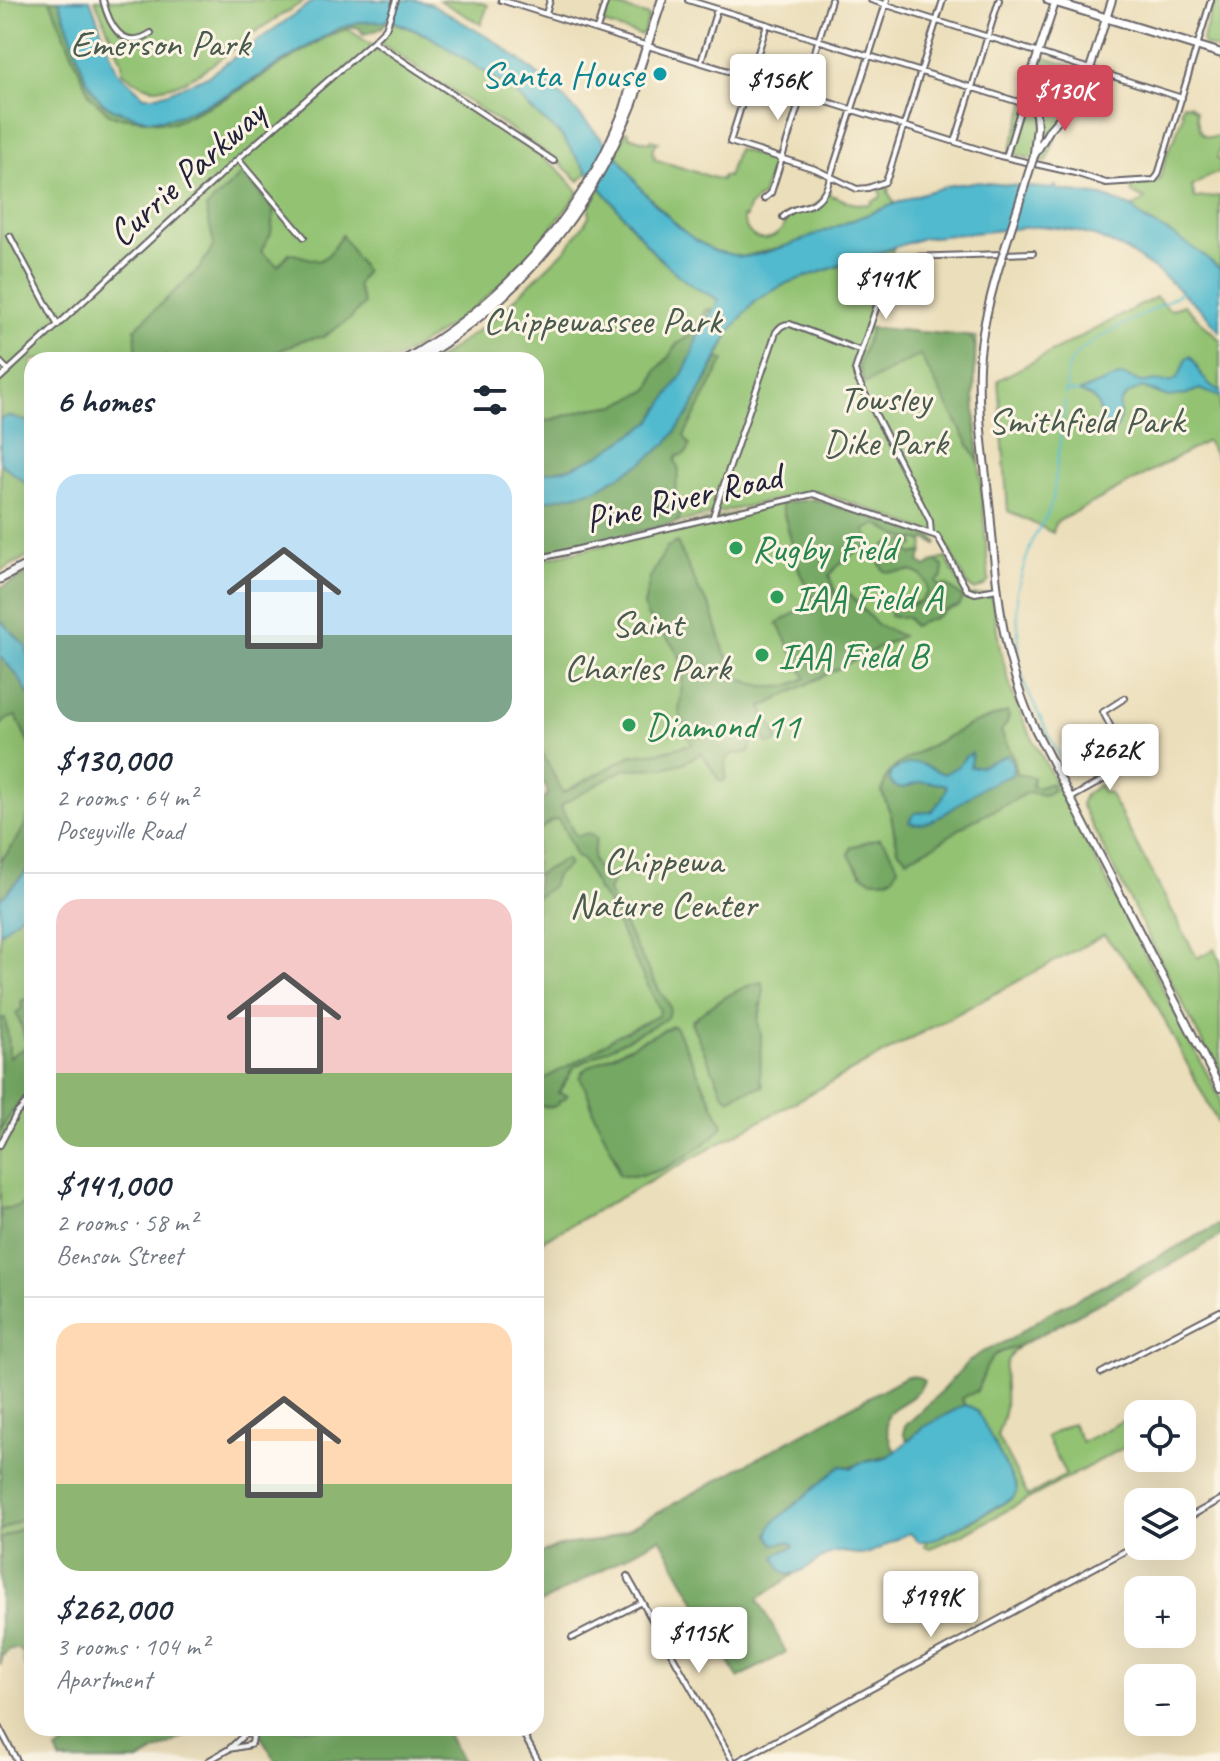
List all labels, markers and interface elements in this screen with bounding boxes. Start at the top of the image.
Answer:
park label: Emerson Park [70,20,253,67]
place label: Santa House [481,51,647,98]
pin: $156K [722,54,834,122]
text: $156K [748,63,808,96]
marker: Santa House [651,65,669,83]
pin: $130K [1009,65,1121,133]
text: $130K [1035,74,1095,107]
street label: Currie Parkway [98,88,277,256]
pin: $141K [830,253,942,321]
text: $141K [856,262,916,295]
park label: Chippewassee Park [483,297,723,344]
park label: Towsley Dike Park [823,375,950,466]
icon: filters [468,378,512,422]
text: 6 homes [56,379,153,422]
park label: Smithfield Park [988,397,1187,444]
street label: Pine River Road [580,451,792,543]
place label: Rugby Field [752,525,902,572]
icon: home [212,526,356,670]
marker: Rugby Field [727,539,745,557]
place label: IAA Field A [793,574,944,621]
marker: IAA Field A [768,588,786,606]
park label: Saint Charles Park [564,600,733,691]
place label: IAA Field B [778,632,930,679]
marker: IAA Field B [753,646,771,664]
place label: Diamond 11 [645,702,802,749]
marker: Diamond 11 [620,716,638,734]
pin: $262K [1054,724,1166,792]
text: $262K [1080,733,1140,766]
text: $130,000 [56,738,170,781]
text: 2 rooms · 64 m² [56,781,197,814]
text: Poseyville Road [56,814,183,847]
park label: Chippewa Nature Center [569,837,759,928]
icon: home [212,951,356,1095]
text: $141,000 [56,1163,170,1206]
text: 2 rooms · 58 m² [56,1206,197,1239]
text: Benson Street [56,1239,182,1272]
icon: home [212,1375,356,1519]
map controls [1124,1400,1196,1736]
button: locate [1124,1400,1196,1472]
button: layers [1124,1488,1196,1560]
pin: $199K [875,1571,987,1639]
button: + [1124,1576,1196,1648]
text: $199K [901,1580,961,1613]
text: $262,000 [56,1587,171,1630]
pin: $115K [643,1607,755,1675]
text: $115K [669,1616,729,1649]
text: 3 rooms · 104 m² [56,1630,208,1663]
text: Apartment [56,1663,152,1696]
button: − [1124,1664,1196,1736]

